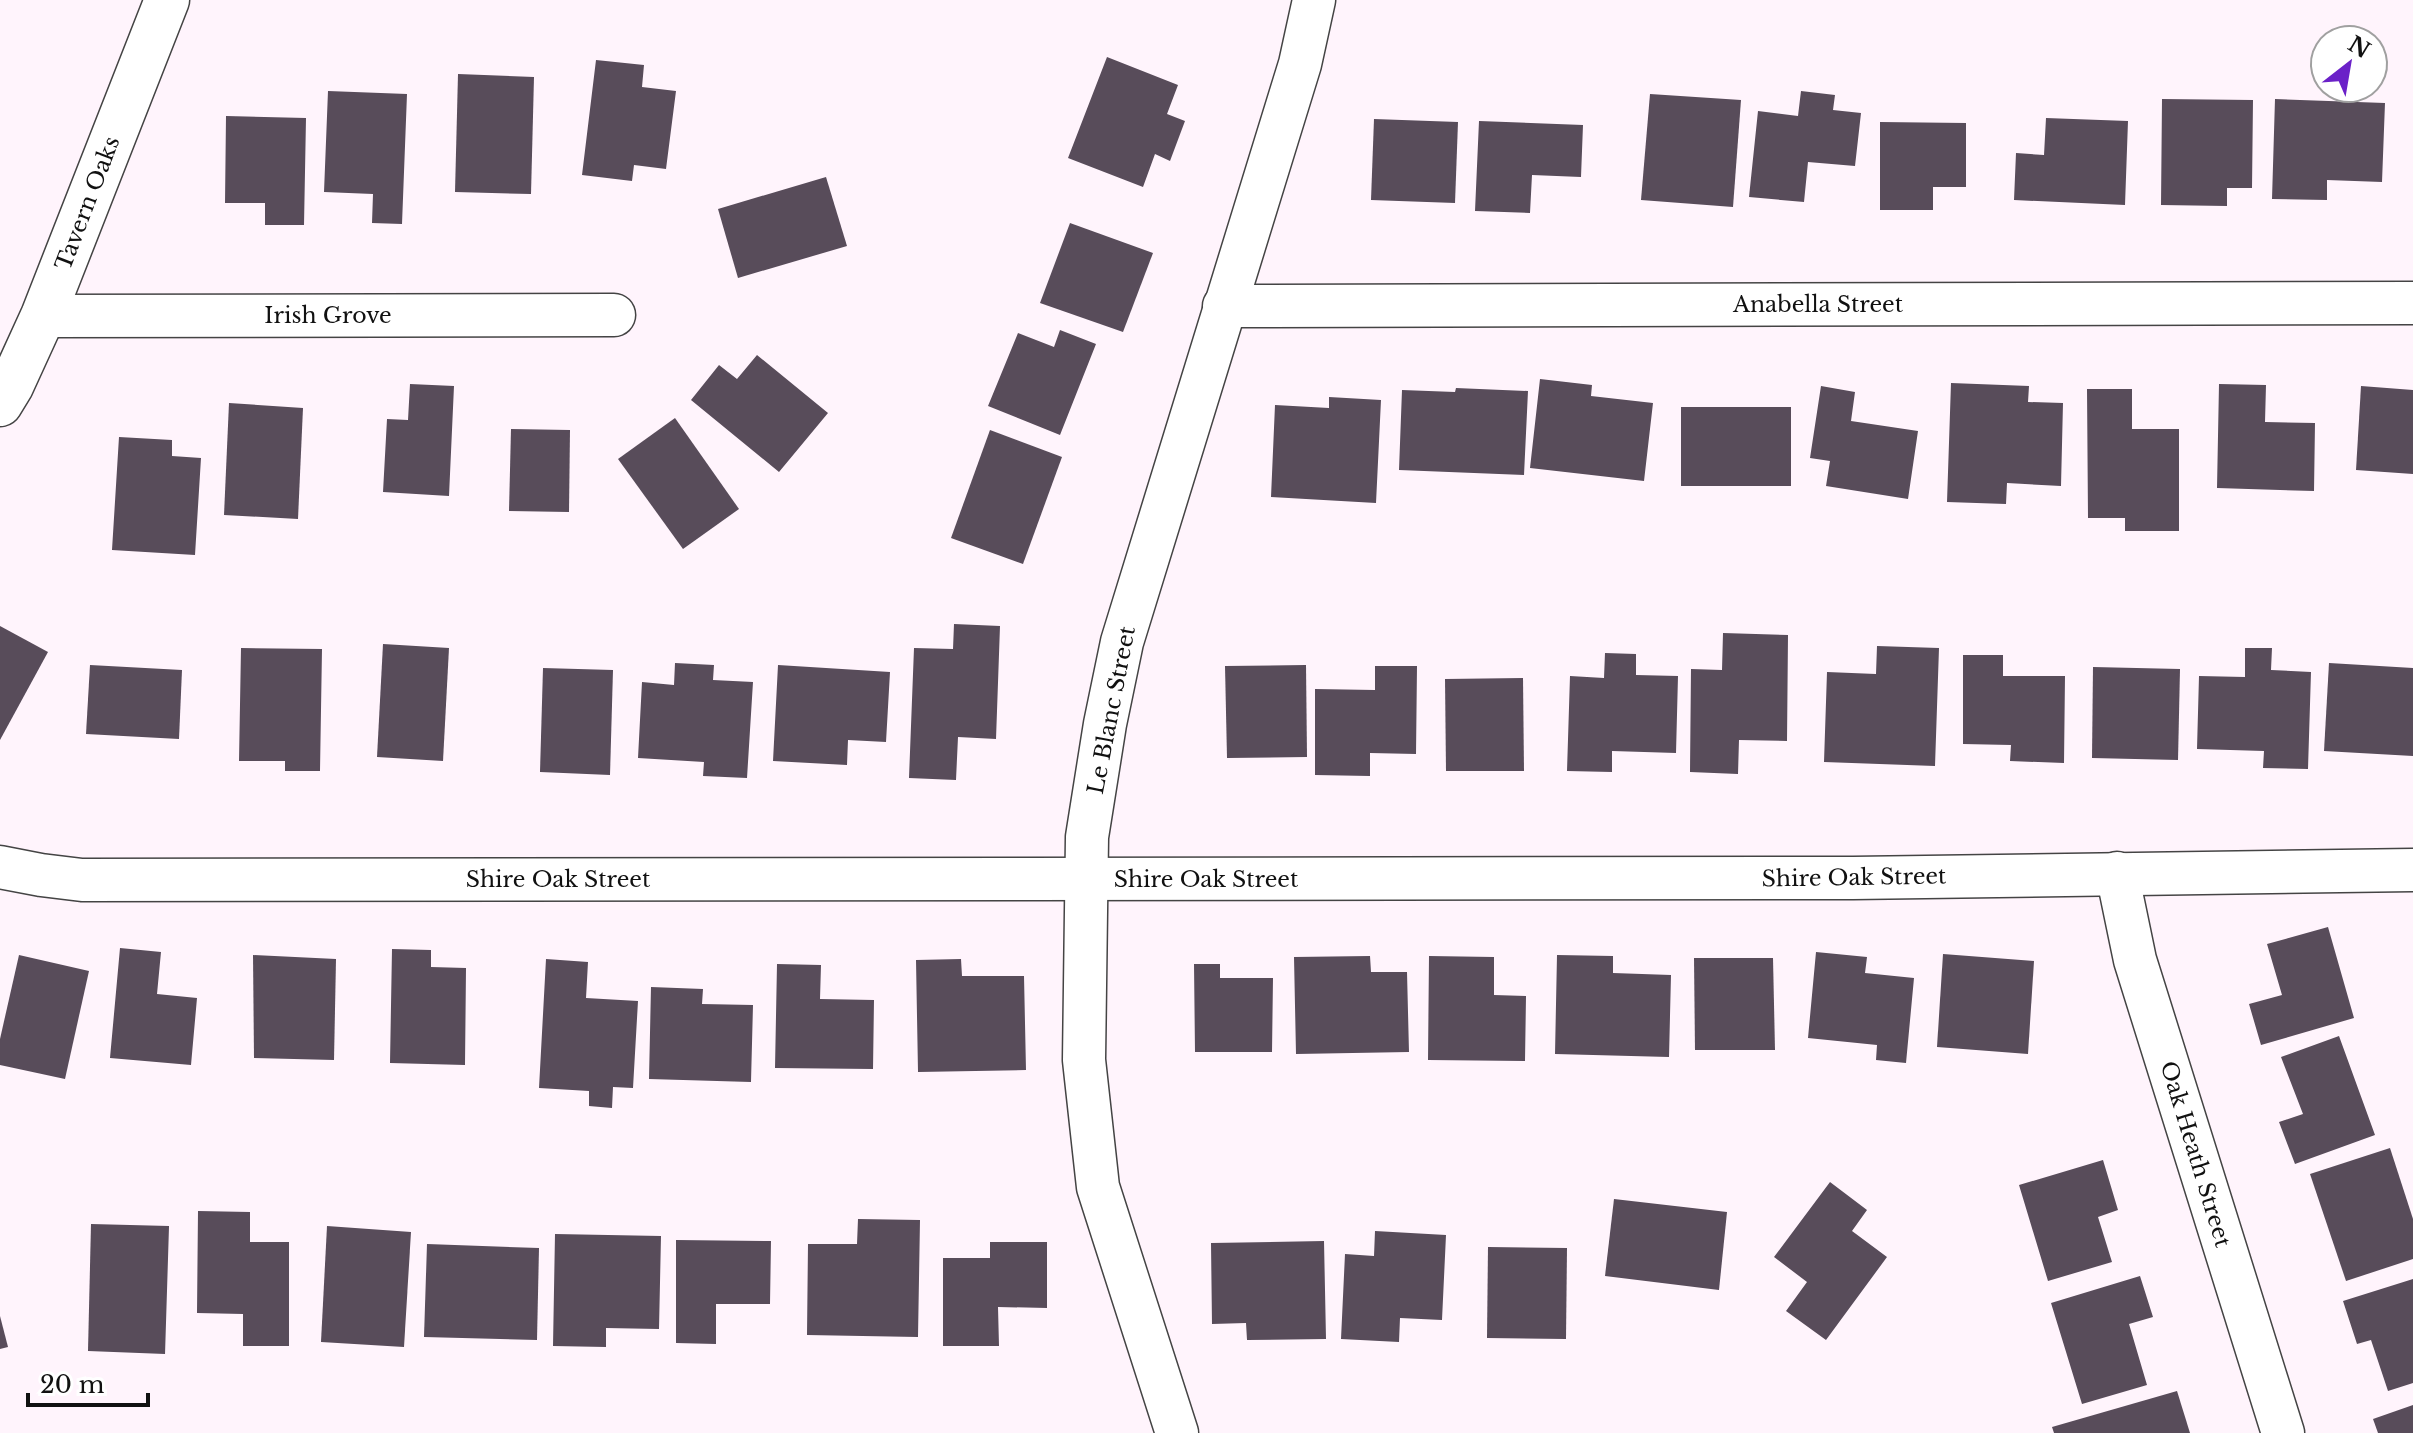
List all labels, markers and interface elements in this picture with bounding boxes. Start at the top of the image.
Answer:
north arrow [2309,24,2389,104]
text: N [2343,30,2375,64]
street label: Tavern Oaks [50,133,125,274]
street label: Anabella Street [1732,291,1904,318]
street label: Irish Grove [264,302,392,329]
street label: Le Blanc Street [1082,623,1141,796]
street label: Shire Oak Street [1761,862,1947,893]
street label: Shire Oak Street [466,866,651,893]
street label: Shire Oak Street [1114,866,1299,893]
street label: Oak Heath Street [2154,1058,2237,1251]
scale bar [28,1357,148,1407]
text: 20 m [40,1370,105,1399]

